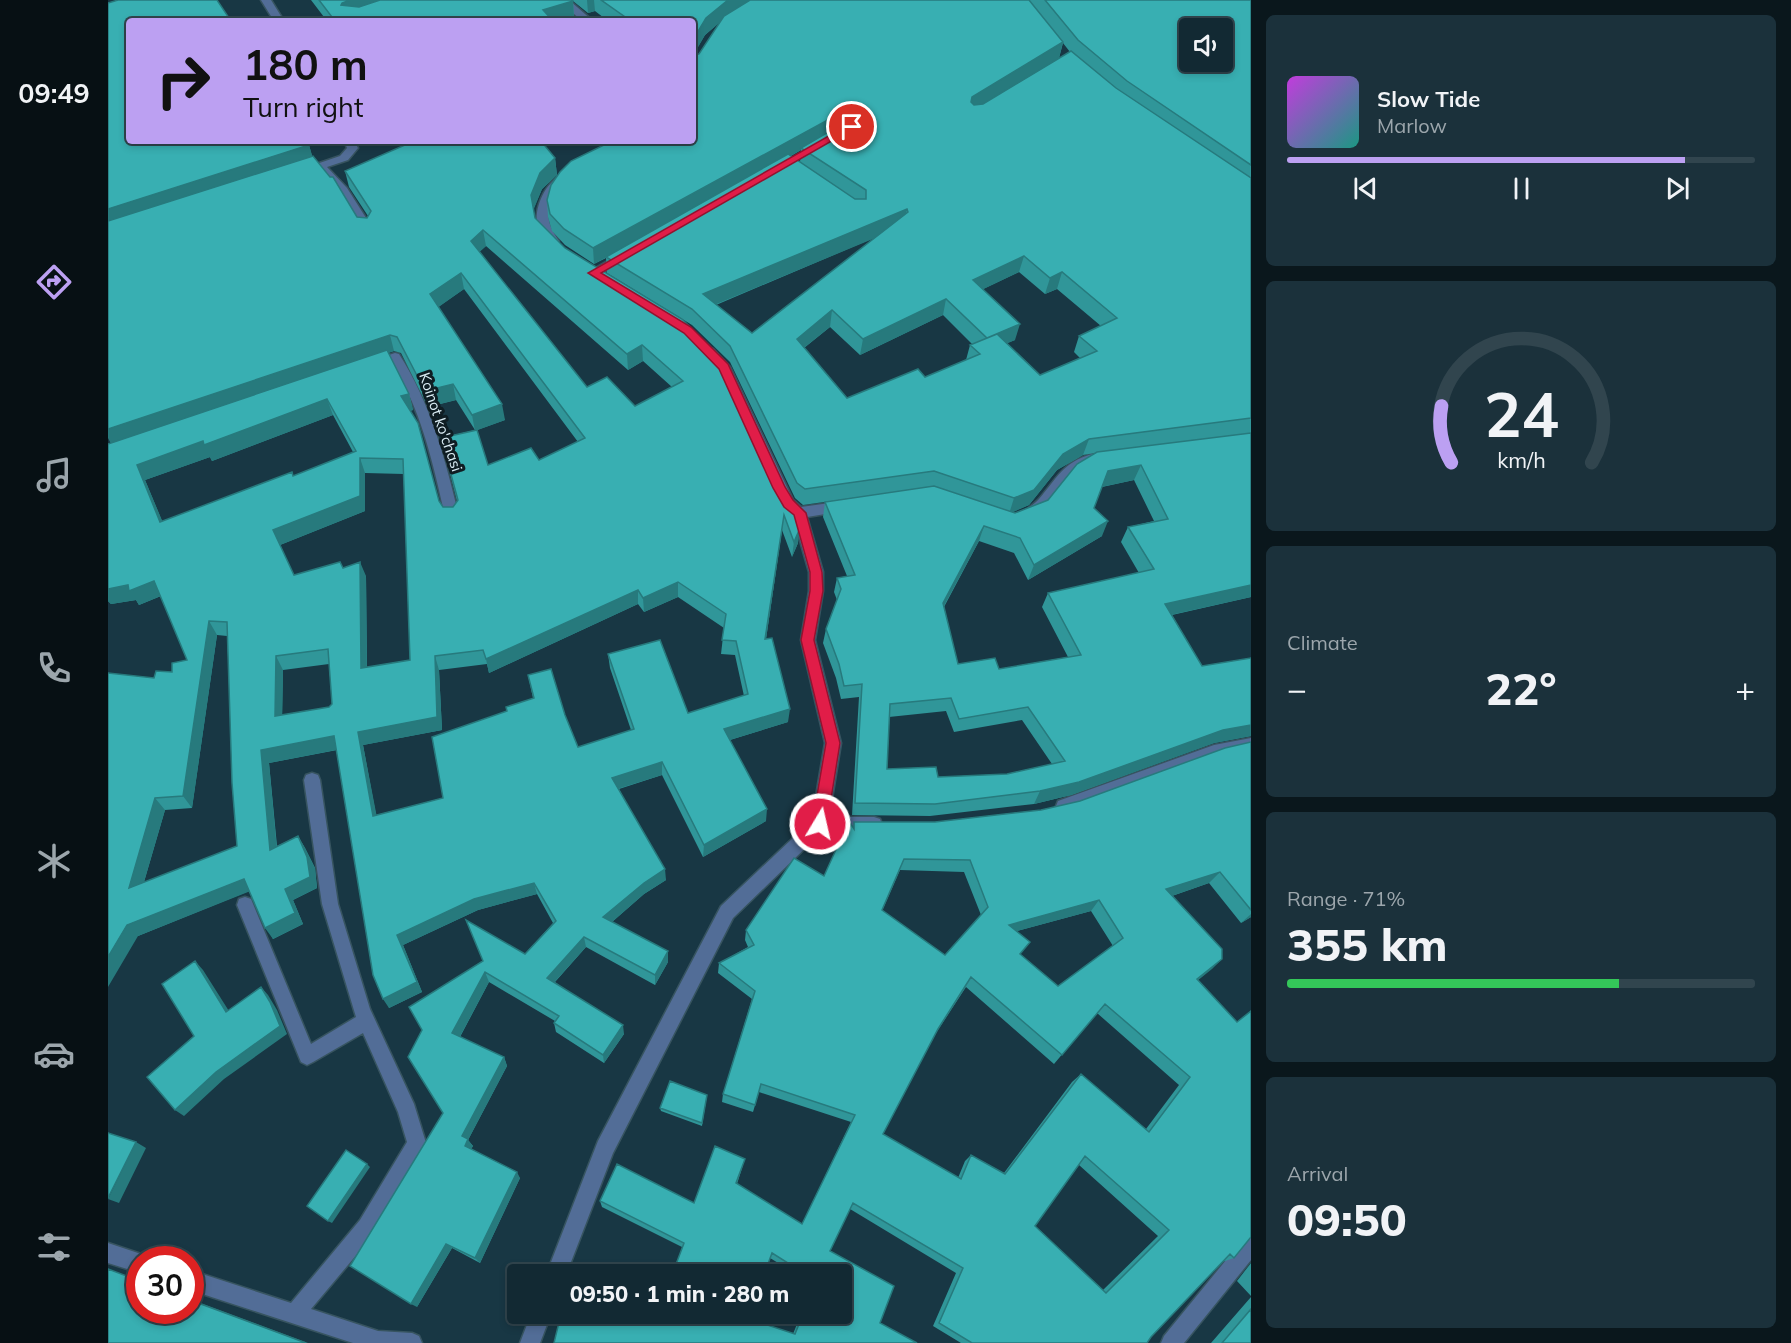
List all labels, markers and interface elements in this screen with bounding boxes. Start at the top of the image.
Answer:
map controls [1179,18,1233,72]
button: sound [1179,18,1233,72]
text: 180 m [243,38,368,91]
icon: right [144,42,222,120]
text: 09:49 [18,76,90,110]
text: Slow Tide [1377,85,1480,113]
text: Turn right [243,90,363,124]
pin [826,101,877,152]
icon: arrive [835,110,868,143]
text: Marlow [1377,113,1447,138]
icon: previous [1349,172,1382,205]
icon: pause [1505,172,1538,205]
icon: next [1661,172,1694,205]
icon: directions [33,261,75,303]
street label: Koinot ko'chasi [415,370,467,474]
text: 24 [1484,374,1558,453]
text: km/h [1497,446,1545,473]
icon: music [33,454,75,496]
text: Climate [1287,630,1358,655]
icon: phone [33,647,75,689]
text: 22° [1485,660,1557,716]
text: − [1287,668,1307,709]
text: + [1735,668,1755,709]
position arrow [788,792,852,856]
icon: climate [33,840,75,882]
text: Range · 71% [1287,886,1405,911]
text: 355 km [1287,916,1448,972]
icon: car [33,1033,75,1075]
text: Arrival [1287,1161,1348,1186]
text: 09:50 [1287,1191,1407,1247]
icon: filters [33,1226,75,1268]
speed limit sign: 30 [126,1246,204,1324]
text: 09:50 · 1 min · 280 m [570,1280,789,1308]

